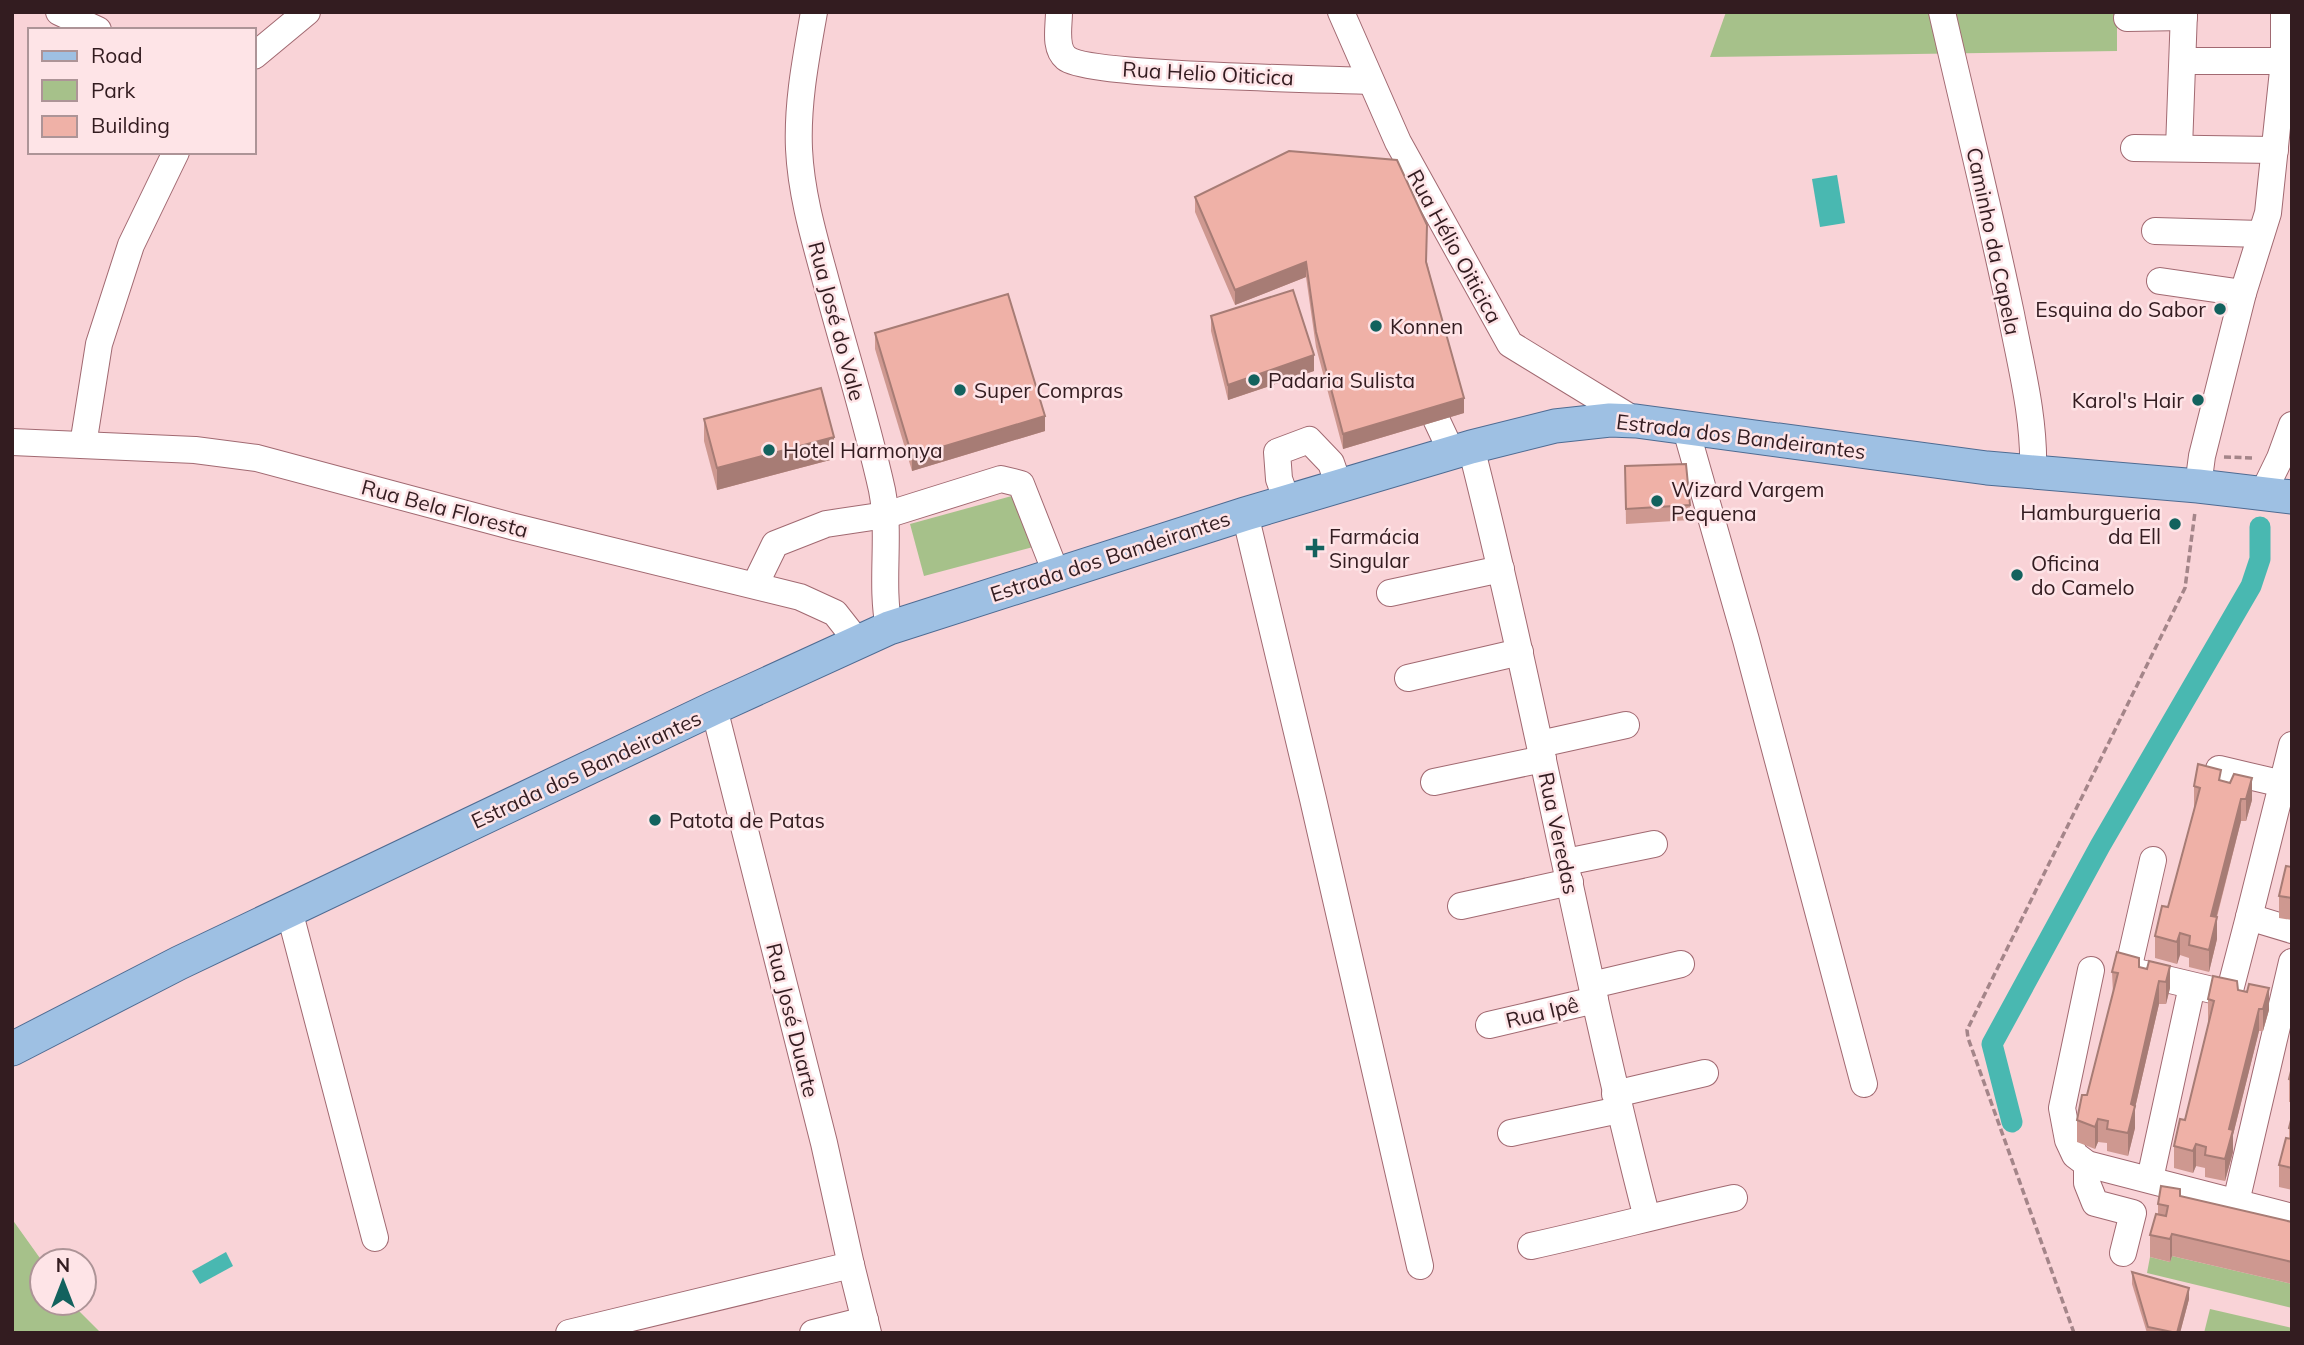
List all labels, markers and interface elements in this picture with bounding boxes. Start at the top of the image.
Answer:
legend [28,28,256,154]
text: Road [91,42,142,68]
street label: Rua Helio Oiticica [1122,56,1294,90]
text: Park [91,77,135,103]
text: Building [91,112,170,138]
street label: Caminho da Capela [1961,145,2027,337]
street label: Rua Hélio Oiticica [1402,165,1508,327]
street label: Rua José do Vale [803,239,871,403]
place label: Esquina do Sabor [2035,296,2206,322]
marker: Esquina do Sabor [2212,301,2228,317]
place label: Konnen [1390,313,1463,339]
marker: Konnen [1368,318,1384,334]
place label: Padaria Sulista [1268,367,1415,393]
marker: Padaria Sulista [1246,372,1262,388]
place label: Super Compras [974,377,1124,403]
marker: Super Compras [952,382,968,398]
place label: Karol's Hair [2072,387,2184,413]
marker: Karol's Hair [2190,392,2206,408]
street label: Estrada dos Bandeirantes [1615,408,1867,464]
place label: Hotel Harmonya [783,437,943,463]
marker: Hotel Harmonya [761,442,777,458]
street label: Rua Bela Floresta [359,473,531,543]
place label: Wizard Vargem Pequena [1671,476,1824,526]
marker: Wizard Vargem Pequena [1649,493,1665,509]
place label: Hamburgueria da Ell [2020,499,2161,549]
street label: Estrada dos Bandeirantes [987,505,1233,607]
marker: Hamburgueria da Ell [2167,516,2183,532]
place label: Farmácia Singular [1329,523,1420,573]
marker: Farmácia Singular [1307,540,1323,556]
place label: Oficina do Camelo [2031,550,2135,600]
marker: Oficina do Camelo [2009,567,2025,583]
street label: Estrada dos Bandeirantes [467,704,705,834]
street label: Rua Veredas [1533,770,1585,896]
place label: Patota de Patas [669,807,825,833]
marker: Patota de Patas [647,812,663,828]
street label: Rua José Duarte [761,940,825,1100]
street label: Rua Ipê [1503,991,1581,1033]
north arrow [28,1247,98,1317]
text: N [56,1253,70,1277]

